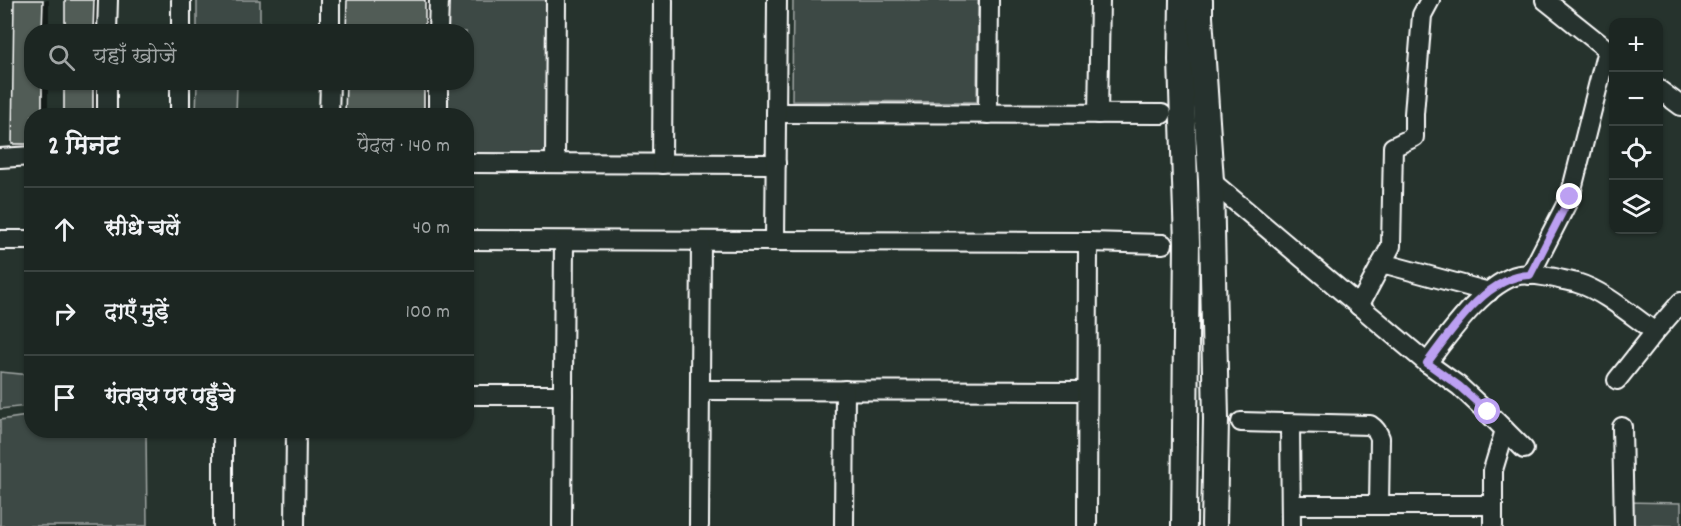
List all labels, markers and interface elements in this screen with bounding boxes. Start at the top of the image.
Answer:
map controls [1609,18,1663,234]
button: + [1609,18,1663,72]
search box [24,24,474,90]
icon: search [45,41,78,74]
text: यहाँ खोजें [93,42,176,73]
button: − [1609,72,1663,126]
button: locate [1609,126,1663,180]
text: 2 मिनट [48,129,120,166]
text: पैदल · 140 m [357,133,450,161]
button: layers [1609,180,1663,234]
route end [1556,183,1582,209]
icon: ahead [48,213,81,246]
text: सीधे चलें [105,214,180,245]
text: 40 m [412,215,450,243]
icon: right [48,297,81,330]
text: दाएँ मुड़ें [105,298,169,329]
text: 100 m [406,299,450,327]
icon: arrive [48,381,81,414]
text: गंतव्य पर पहुँचे [105,382,235,413]
route start [1474,398,1500,424]

